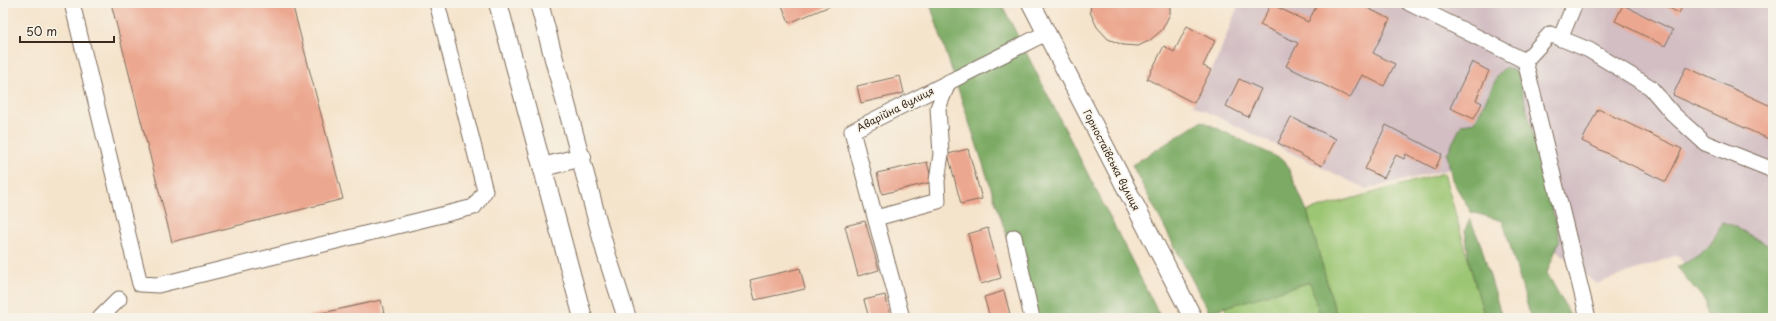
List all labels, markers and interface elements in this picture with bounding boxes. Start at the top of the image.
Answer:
scale bar [20,18,114,44]
text: 50 m [26,22,57,40]
street label: Аварійна вулиця [853,83,936,135]
street label: Горностаївська вулиця [1080,107,1144,213]

